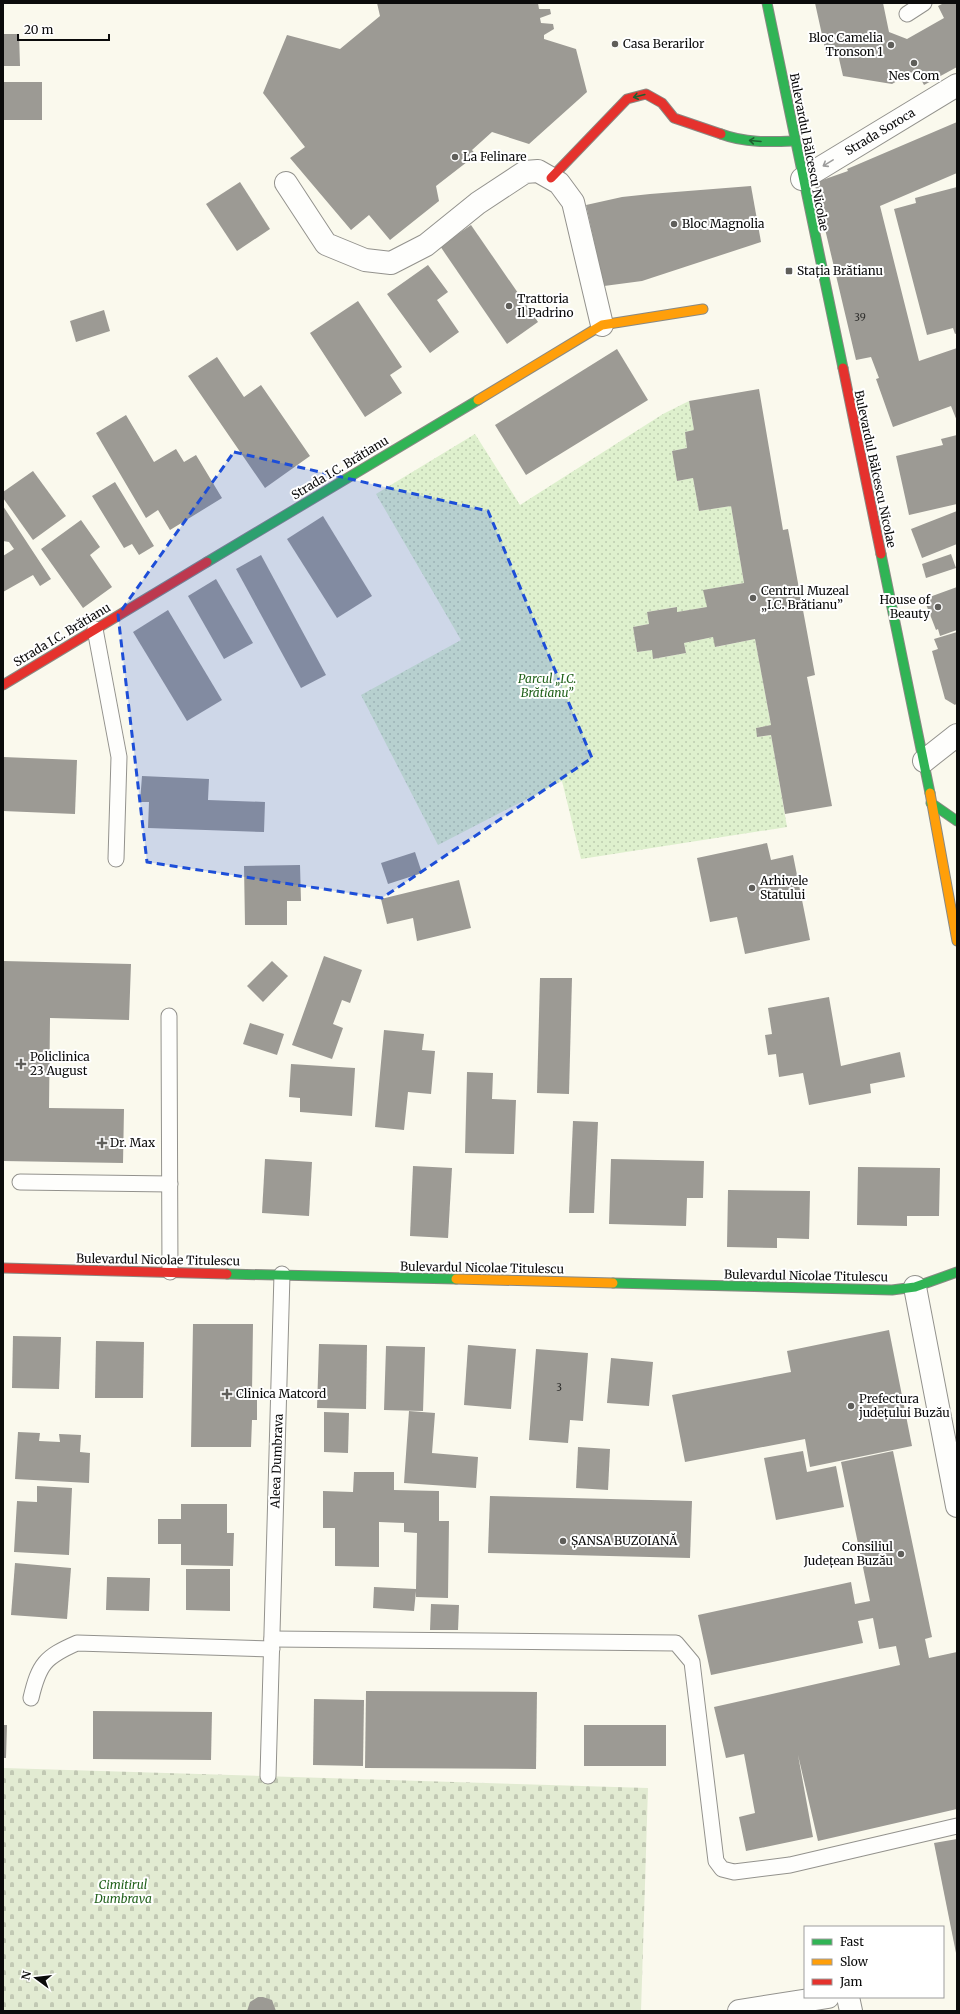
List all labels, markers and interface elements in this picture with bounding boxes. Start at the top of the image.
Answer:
scale bar [18,16,109,42]
text: 20 m [24,22,53,37]
place label: Bloc Camelia Tronson 1 [809,30,884,59]
place label: Casa Berarilor [623,36,705,51]
marker: Casa Berarilor [610,39,620,49]
marker: Bloc Camelia Tronson 1 [886,40,896,50]
marker: Nes Com [909,58,919,68]
place label: Nes Com [889,68,940,83]
street label: Bulevardul Bălcescu Nicolae [787,72,832,232]
one-way arrow [633,93,646,100]
street label: Strada Soroca [842,104,918,158]
one-way arrow [749,138,762,145]
place label: La Felinare [463,149,527,164]
marker: La Felinare [450,152,460,162]
one-way arrow [822,160,834,168]
place label: Bloc Magnolia [682,216,765,231]
marker: Bloc Magnolia [669,219,679,229]
place label: Stația Brătianu [797,263,883,279]
marker: Stația Brătianu [784,266,794,276]
place label: Trattoria Il Padrino [517,291,574,320]
marker: Trattoria Il Padrino [504,301,514,311]
house number: 39 [854,311,866,324]
street label: Bulevardul Bălcescu Nicolae [851,389,900,549]
street label: Strada I.C. Brătianu [289,432,391,502]
place label: Centrul Muzeal „I.C. Brătianu” [761,583,849,613]
place label: House of Beauty [880,592,930,621]
marker: Centrul Muzeal „I.C. Brătianu” [748,593,758,603]
street label: Strada I.C. Brătianu [11,599,113,669]
marker: House of Beauty [933,602,943,612]
park label: Parcul „I.C. Brătianu” [518,671,576,700]
place label: Arhivele Statului [759,873,808,902]
marker: Arhivele Statului [747,883,757,893]
place label: Policlinica 23 August [30,1049,90,1078]
marker: Policlinica 23 August [15,1058,27,1070]
place label: Dr. Max [110,1135,156,1150]
marker: Dr. Max [97,1138,107,1148]
street label: Bulevardul Nicolae Titulescu [76,1251,241,1268]
street label: Bulevardul Nicolae Titulescu [400,1259,565,1276]
street label: Bulevardul Nicolae Titulescu [724,1267,889,1284]
house number: 3 [556,1381,562,1394]
place label: Clinica Matcord [236,1386,326,1401]
marker: Clinica Matcord [221,1388,233,1400]
place label: Prefectura județului Buzău [858,1391,950,1421]
marker: Prefectura județului Buzău [846,1401,856,1411]
street label: Aleea Dumbrava [267,1413,286,1510]
place label: ȘANSA BUZOIANĂ [571,1532,678,1549]
marker: ȘANSA BUZOIANĂ [558,1536,568,1546]
place label: Consiliul Județean Buzău [803,1539,893,1569]
marker: Consiliul Județean Buzău [896,1549,906,1559]
park label: Cimitirul Dumbrava [93,1877,152,1906]
legend [804,1926,944,1998]
text: Fast [840,1934,864,1949]
text: Slow [840,1954,869,1969]
north arrow [16,1958,56,1998]
text: N [18,1969,34,1981]
text: Jam [839,1974,863,1989]

